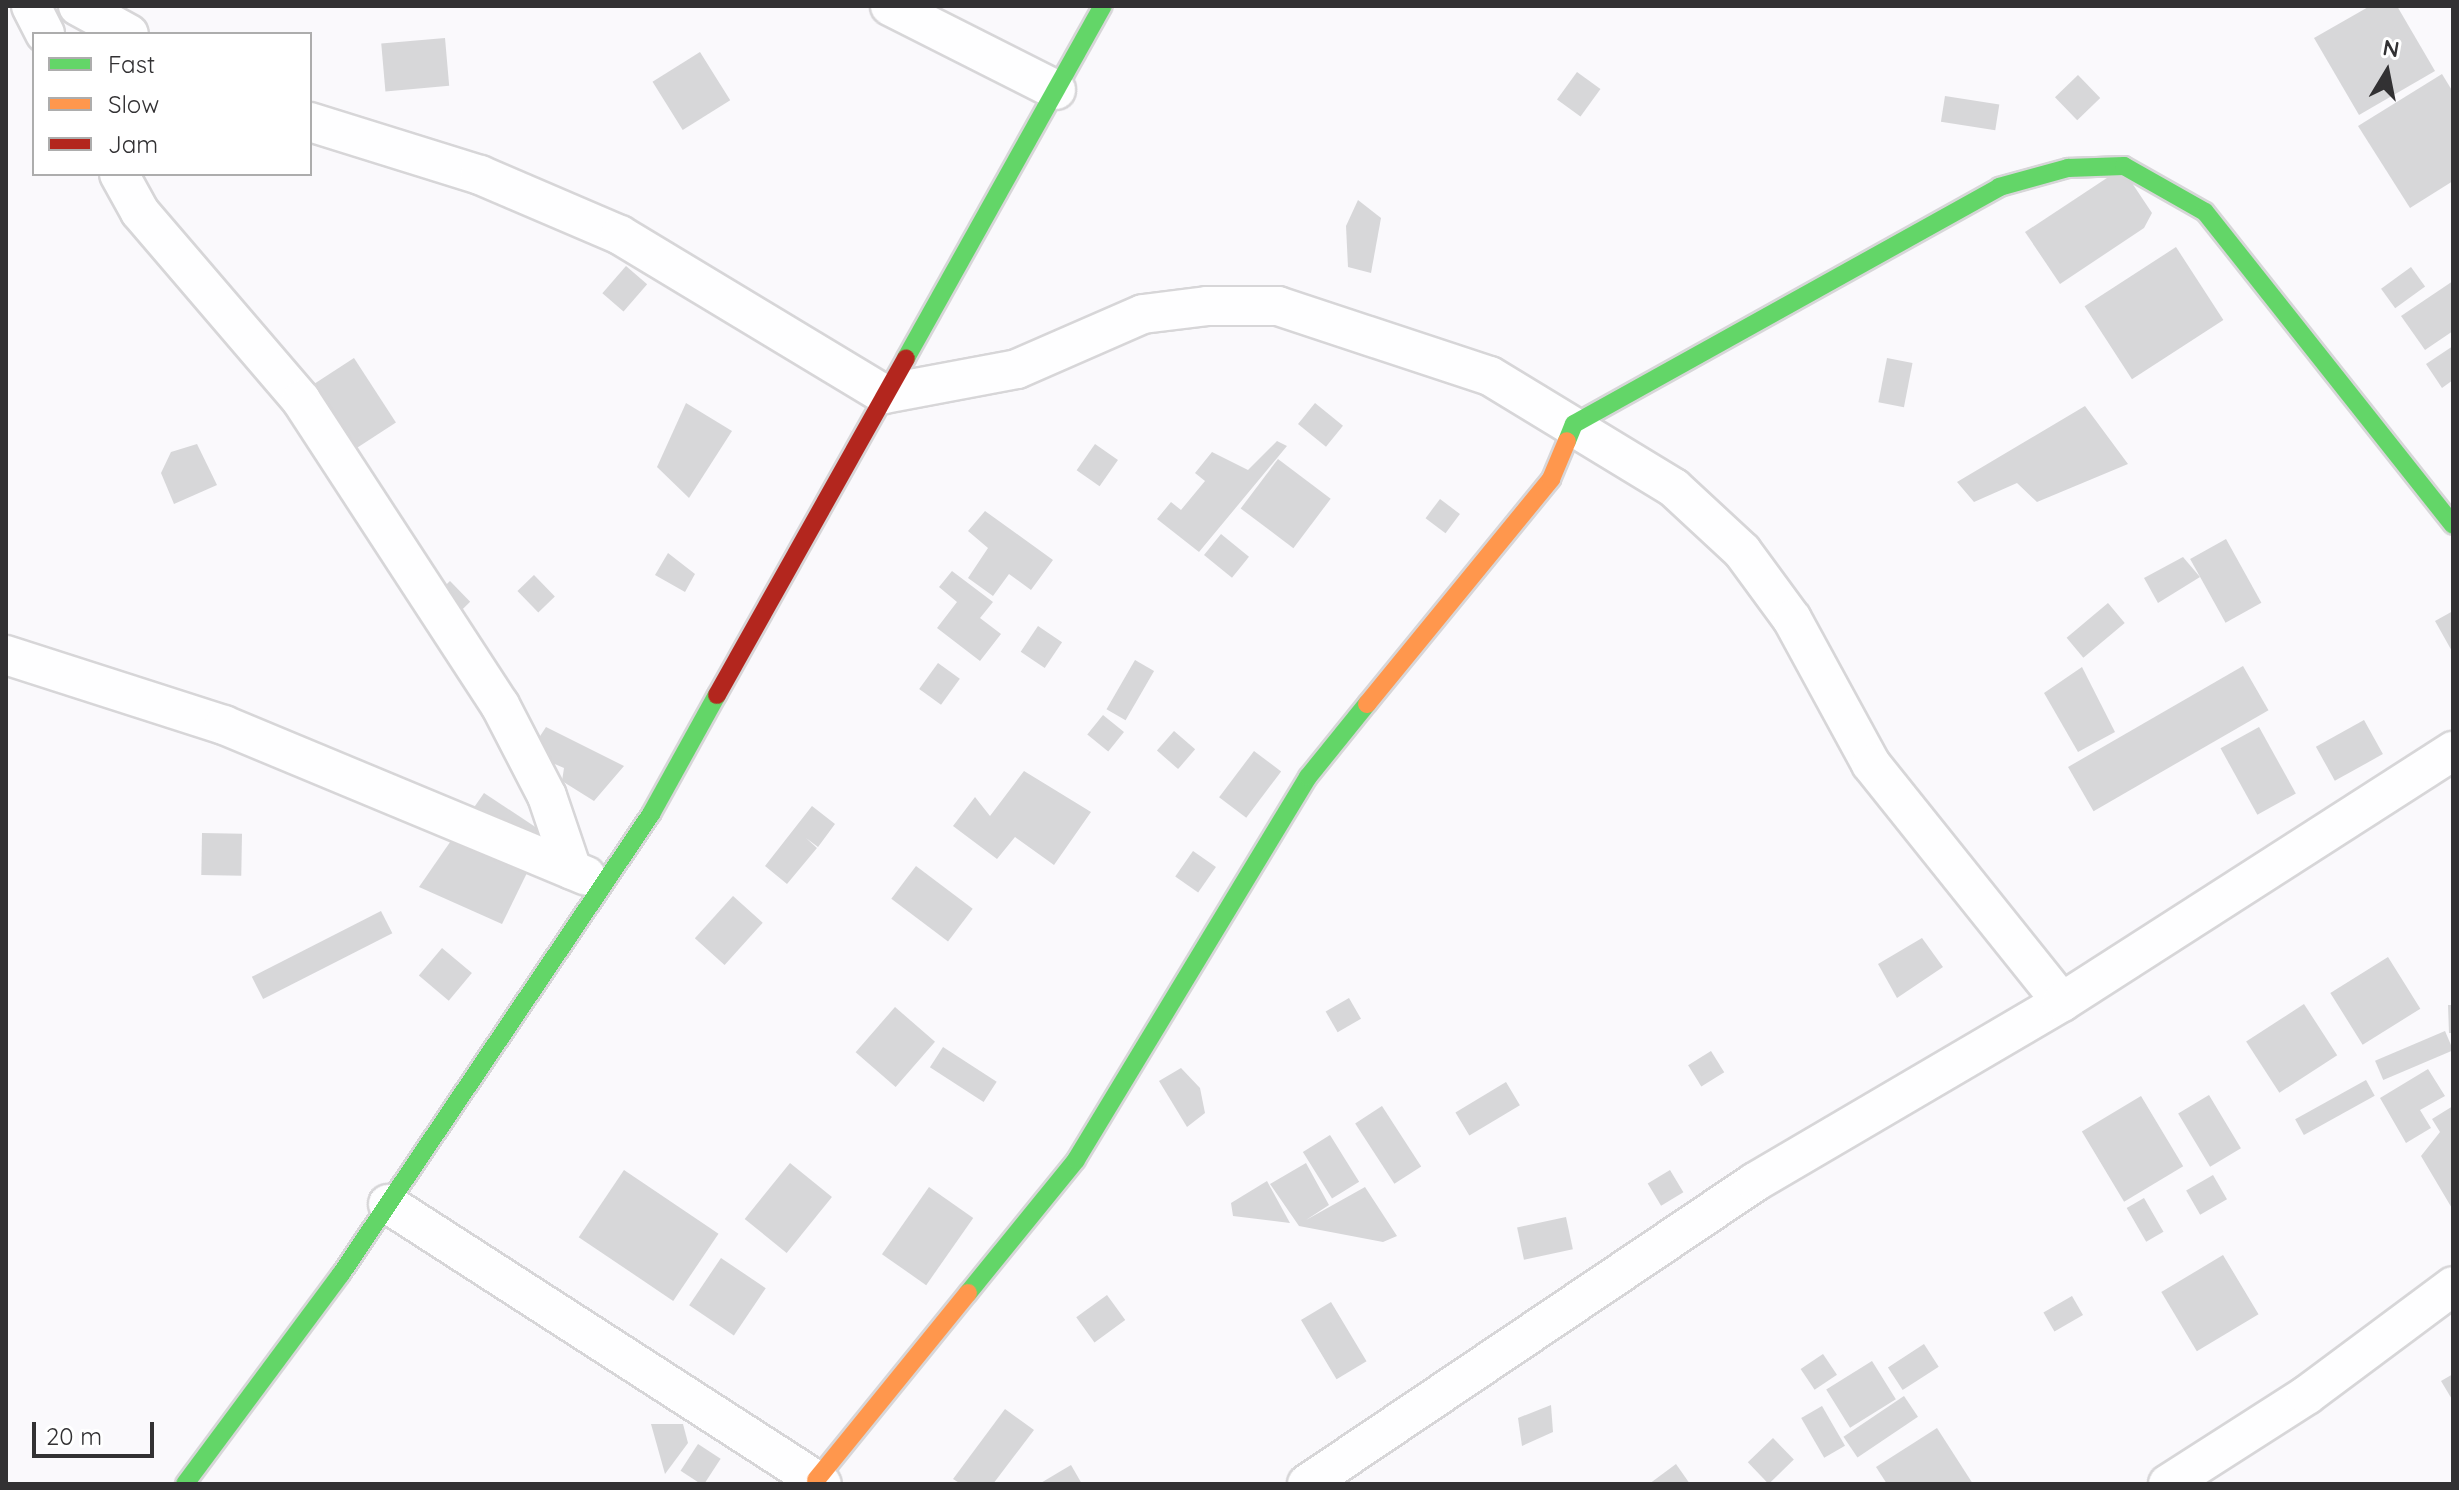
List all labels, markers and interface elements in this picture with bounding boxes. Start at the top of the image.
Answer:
legend [32,32,312,176]
north arrow [2347,32,2427,112]
text: N [2381,33,2402,64]
text: Fast [108,49,155,79]
text: Slow [108,89,159,119]
text: Jam [108,129,158,159]
scale bar [36,1406,158,1456]
text: 20 m [46,1421,102,1451]

